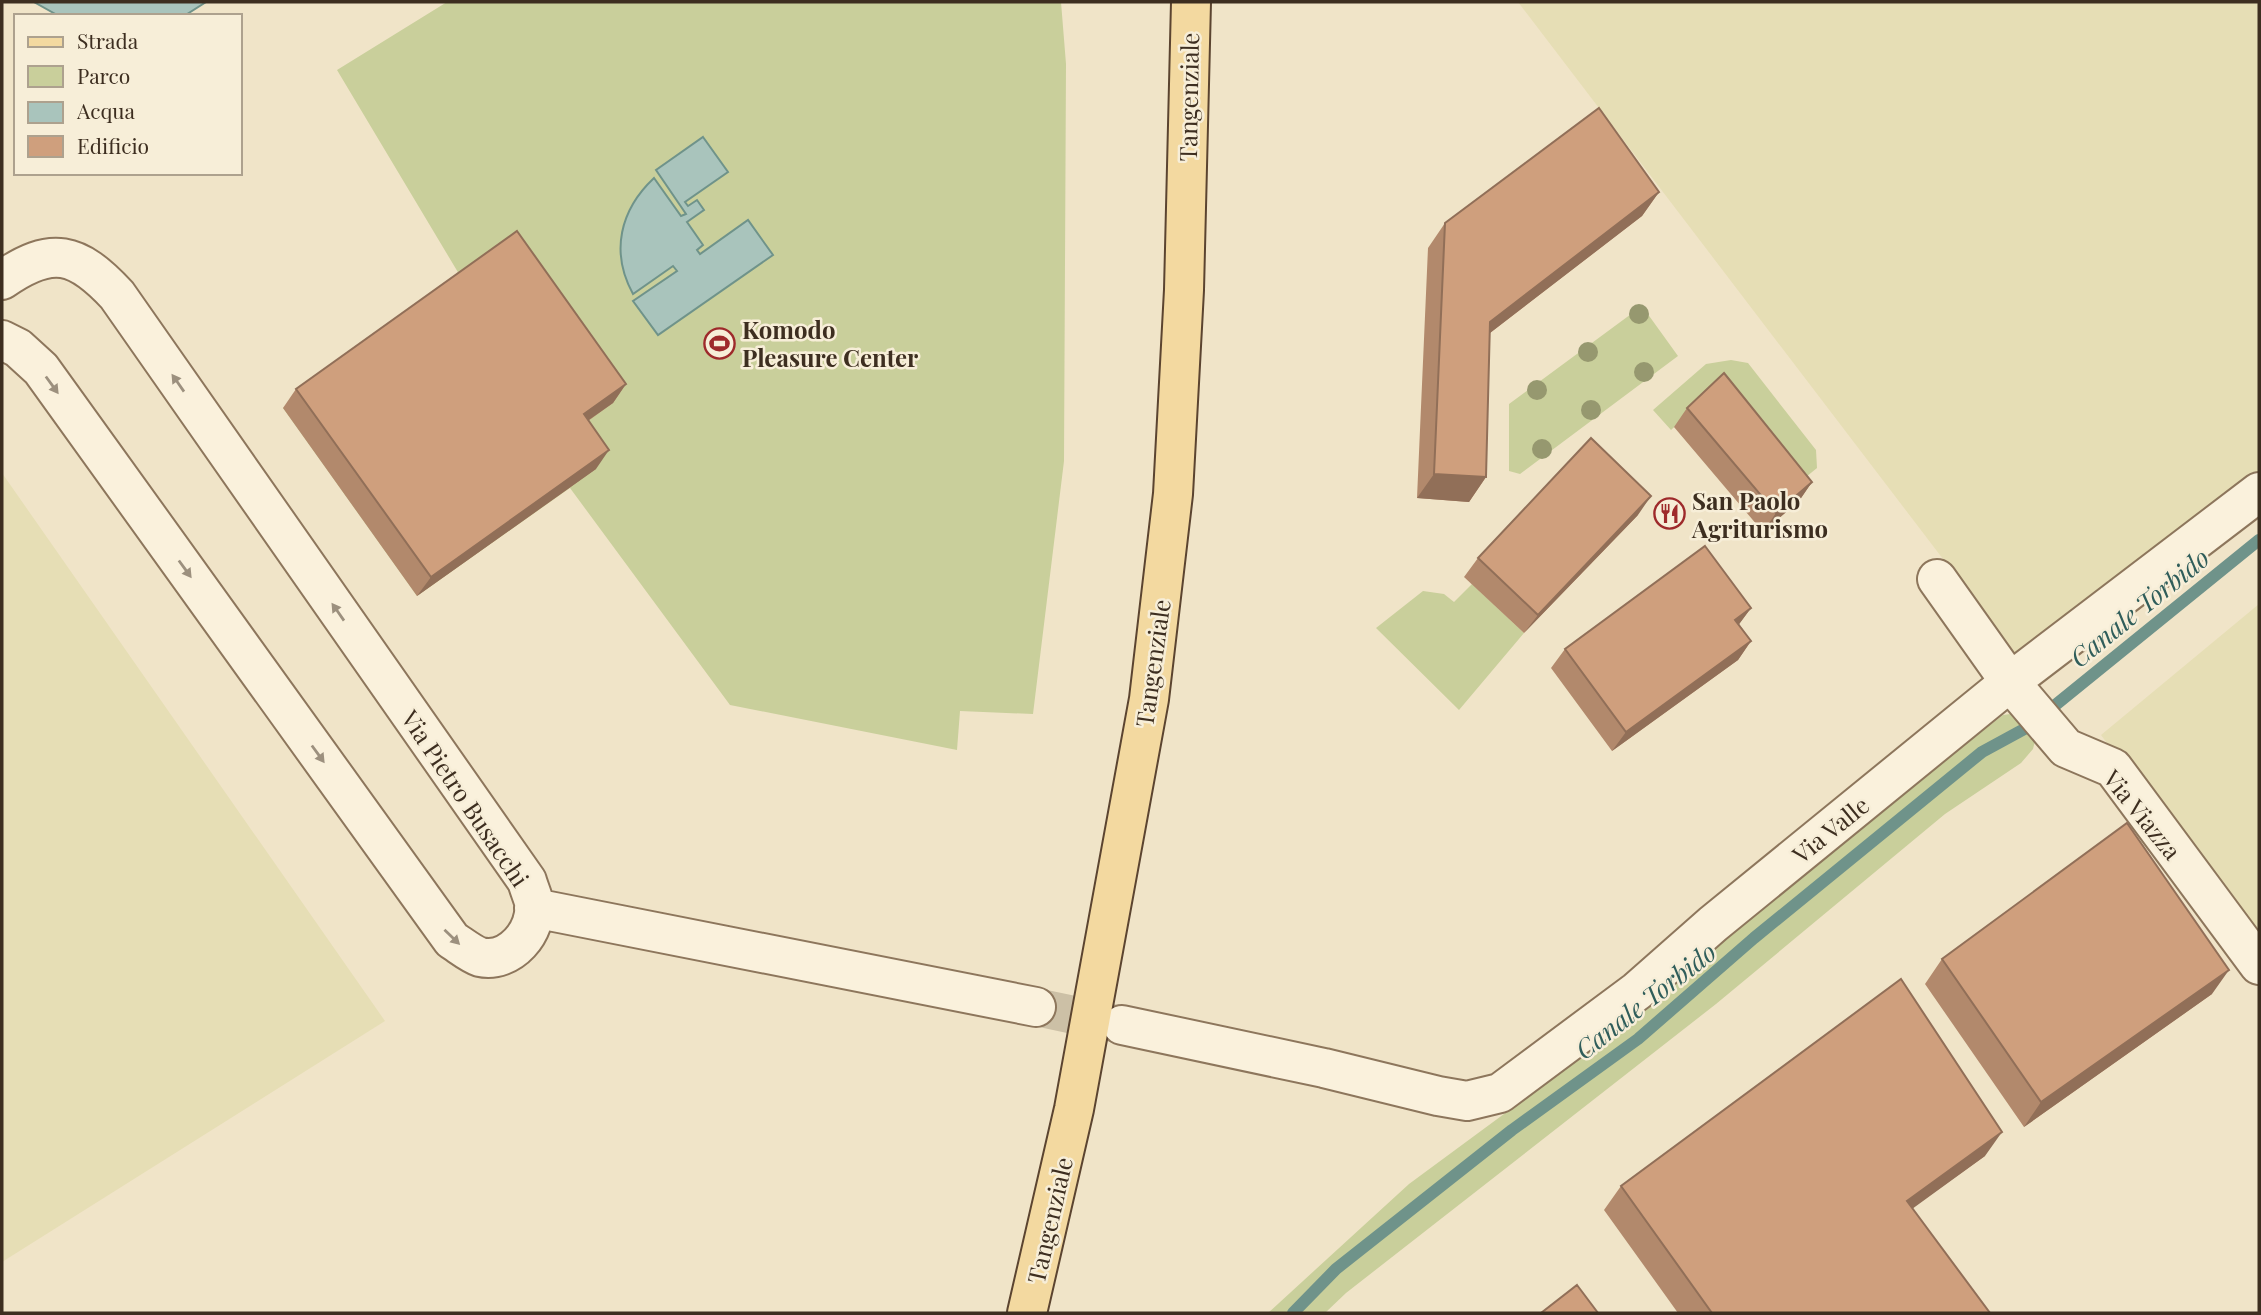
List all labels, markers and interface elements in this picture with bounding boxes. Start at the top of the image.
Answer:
legend [14,14,242,175]
text: Strada [77,26,139,54]
street label: Tangenziale [1171,32,1205,162]
text: Parco [77,61,130,89]
text: Acqua [76,96,135,124]
text: Edificio [77,131,149,159]
place label: Komodo Pleasure Center [742,313,919,373]
sports icon: Komodo Pleasure Center [702,326,736,360]
one-way arrow [172,374,185,393]
one-way arrow [45,375,59,394]
place label: San Paolo Agriturismo [1691,484,1828,544]
restaurant icon: San Paolo Agriturismo [1652,497,1686,531]
water label: Canale Torbido [2062,540,2216,674]
one-way arrow [177,560,191,578]
street label: Tangenziale [1127,597,1177,729]
one-way arrow [331,603,345,621]
street label: Via Pietro Busacchi [395,703,537,892]
one-way arrow [310,745,324,763]
street label: Via Viazza [2096,762,2189,865]
street label: Via Valle [1784,788,1875,870]
one-way arrow [443,929,461,945]
water label: Canale Torbido [1567,934,1723,1066]
street label: Tangenziale [1019,1154,1079,1286]

